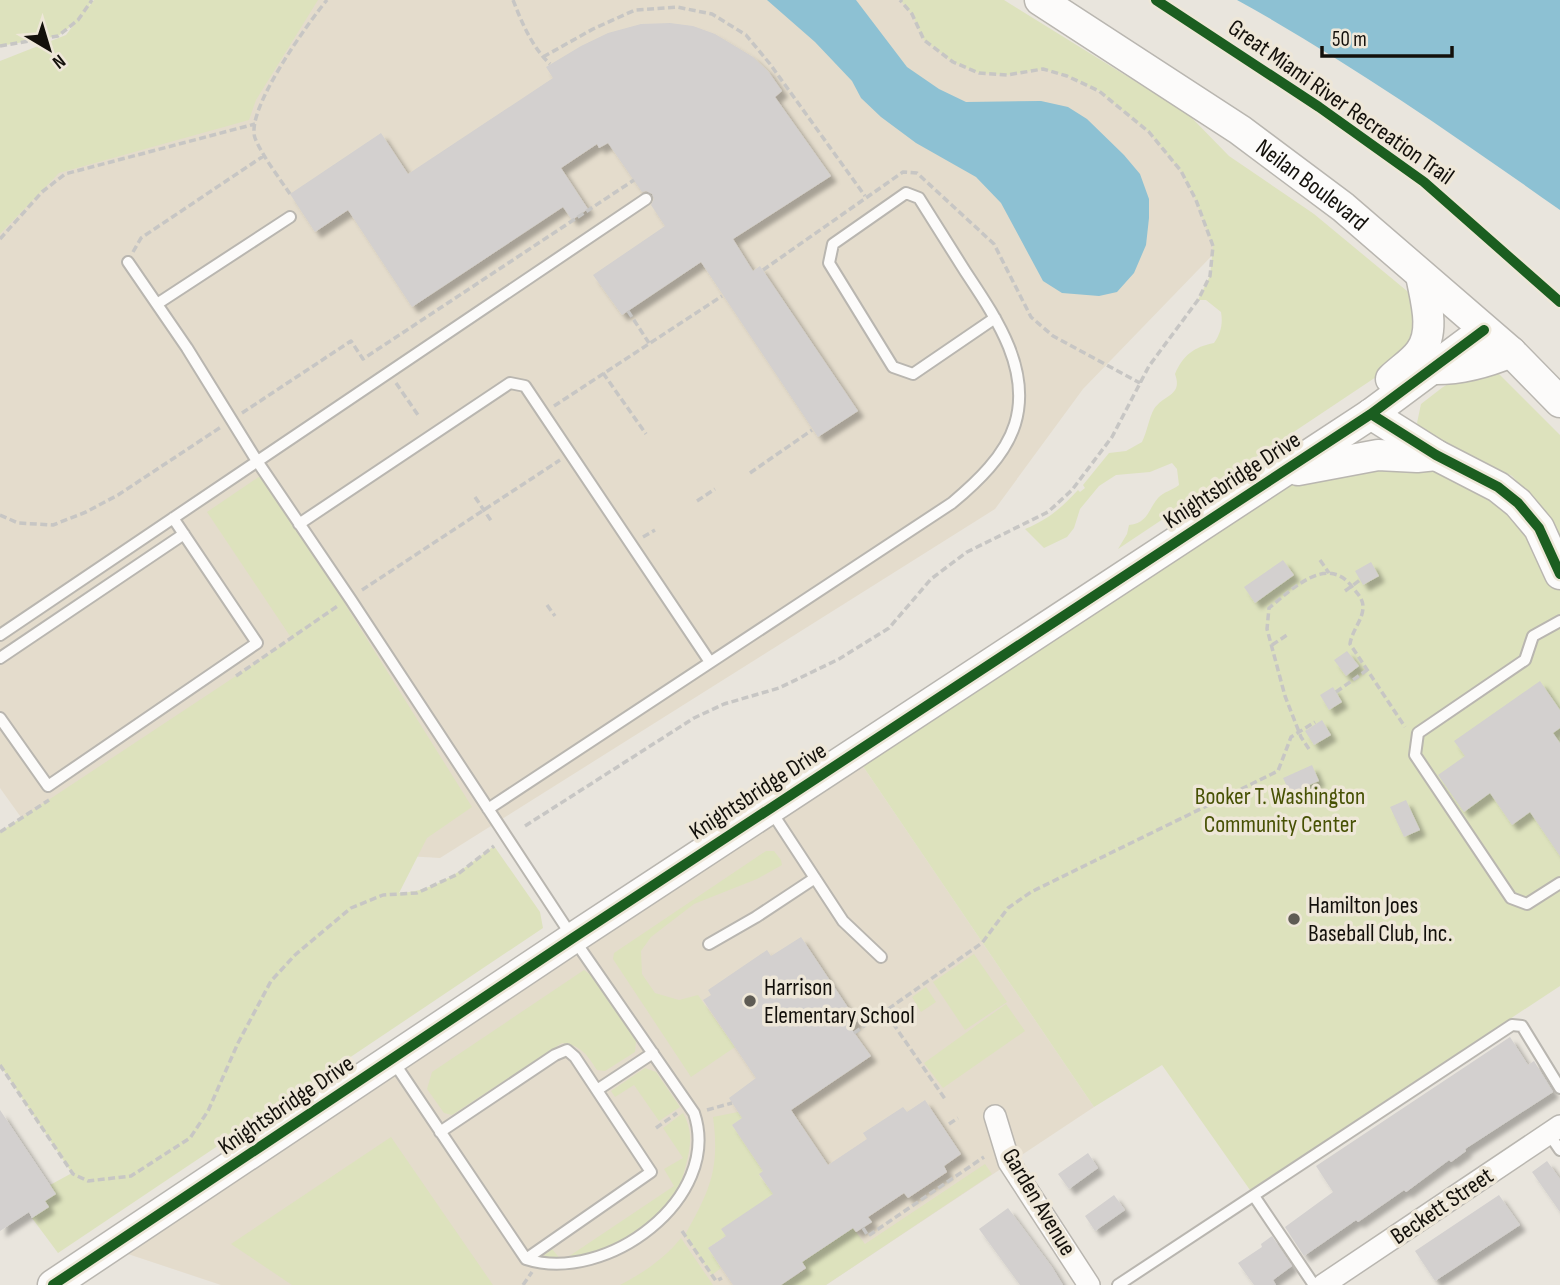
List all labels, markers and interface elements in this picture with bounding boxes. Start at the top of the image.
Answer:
street label: Great Miami River Recreation Trail [1223,13,1459,191]
north arrow [14,14,84,84]
scale bar [1322,14,1452,58]
text: 50 m [1332,27,1367,52]
text: N [47,49,70,73]
street label: Neilan Boulevard [1250,133,1374,237]
street label: Knightsbridge Drive [1158,425,1306,535]
street label: Knightsbridge Drive [684,736,832,846]
park label: Booker T. Washington Community Center [1195,782,1365,839]
place label: Hamilton Joes Baseball Club, Inc. [1308,891,1452,948]
marker: Hamilton Joes Baseball Club, Inc. [1286,911,1302,927]
place label: Harrison Elementary School [764,973,915,1030]
marker: Harrison Elementary School [742,993,758,1009]
street label: Knightsbridge Drive [213,1049,359,1161]
street label: Garden Avenue [996,1143,1082,1261]
street label: Beckett Street [1385,1161,1499,1251]

